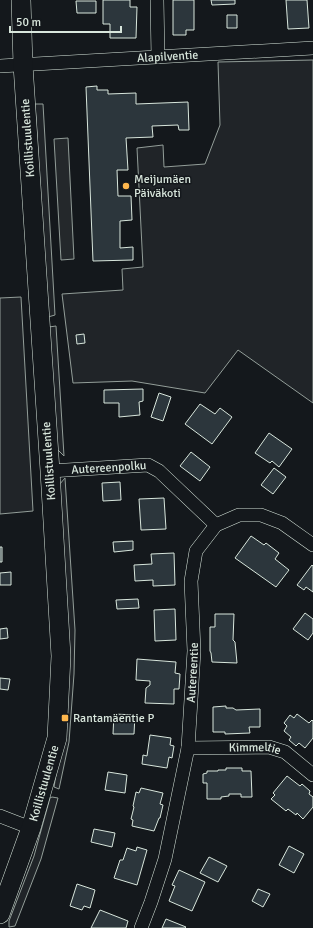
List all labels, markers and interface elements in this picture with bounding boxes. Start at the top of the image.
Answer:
scale bar [10,8,121,34]
text: 50 m [16,15,41,30]
street label: Alapilventie [137,47,199,66]
street label: Koillistuulentie [18,98,38,178]
place label: Meijumäen Päiväkoti [134,172,191,201]
marker: Meijumäen Päiväkoti [121,181,131,191]
street label: Koillistuulentie [39,421,59,501]
street label: Autereenpolku [71,458,147,477]
street label: Autereentie [183,642,202,703]
place label: Rantamäentie P [73,711,154,726]
marker: Rantamäentie P [60,713,70,723]
street label: Kimmeltie [229,739,283,758]
street label: Koillistuulentie [26,743,62,823]

